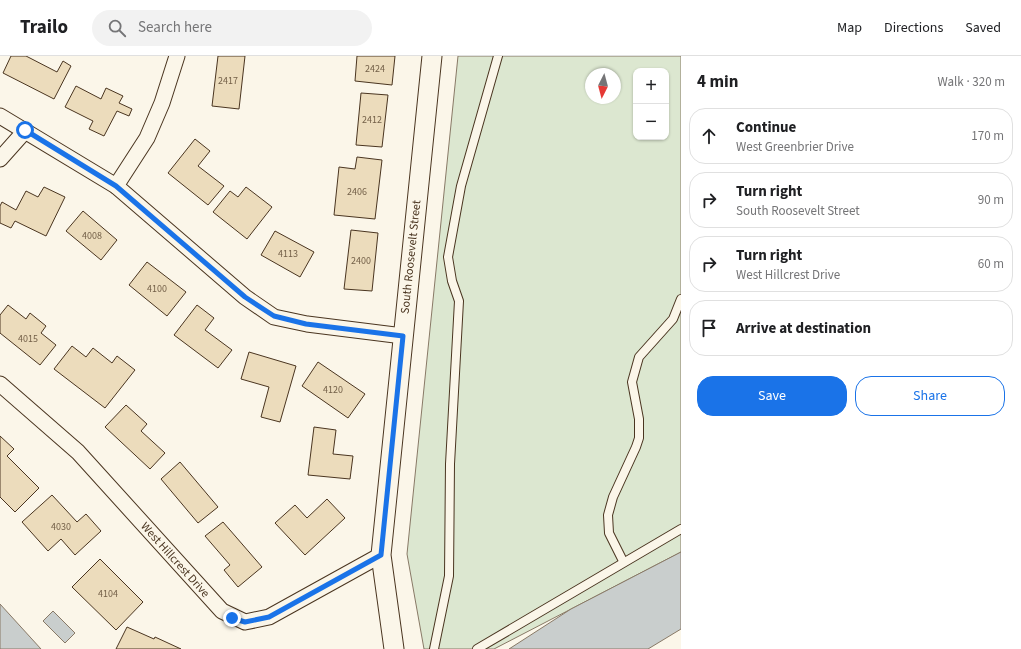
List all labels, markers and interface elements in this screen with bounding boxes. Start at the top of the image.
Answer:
search box [92,10,372,46]
text: Trailo [20,14,68,41]
icon: search [106,17,128,39]
text: Search here [138,17,212,38]
text: Map [837,18,862,38]
text: Directions [884,18,943,38]
text: Saved [965,18,1001,38]
house number: 2424 [365,62,385,76]
north arrow [585,68,621,104]
map controls [633,68,669,140]
button: + [633,68,669,104]
text: 4 min [697,70,738,94]
text: Walk · 320 m [937,73,1005,91]
house number: 2417 [218,74,238,88]
button: − [633,104,669,140]
house number: 2412 [362,113,382,127]
text: Continue [736,117,796,138]
route start [16,121,34,139]
icon: ahead [698,125,720,147]
text: 170 m [971,127,1004,145]
text: West Greenbrier Drive [736,138,854,156]
text: Turn right [736,181,802,202]
house number: 2406 [347,185,367,199]
icon: right [698,189,720,211]
text: 90 m [978,191,1004,209]
street label: South Roosevelt Street [397,199,425,315]
text: South Roosevelt Street [736,202,860,220]
house number: 4008 [82,229,102,243]
text: Turn right [736,245,802,266]
house number: 4113 [278,247,298,261]
icon: right [698,253,720,275]
house number: 2400 [351,254,371,268]
text: 60 m [978,255,1004,273]
text: West Hillcrest Drive [736,266,840,284]
house number: 4100 [147,282,167,296]
icon: arrive [698,317,720,339]
text: Arrive at destination [736,318,871,339]
house number: 4015 [18,332,38,346]
button: Save [697,376,847,416]
button: Share [855,376,1005,416]
house number: 4120 [323,383,343,397]
street label: West Hillcrest Drive [136,519,214,601]
house number: 4030 [51,520,71,534]
house number: 4104 [98,587,118,601]
route end [223,609,241,627]

